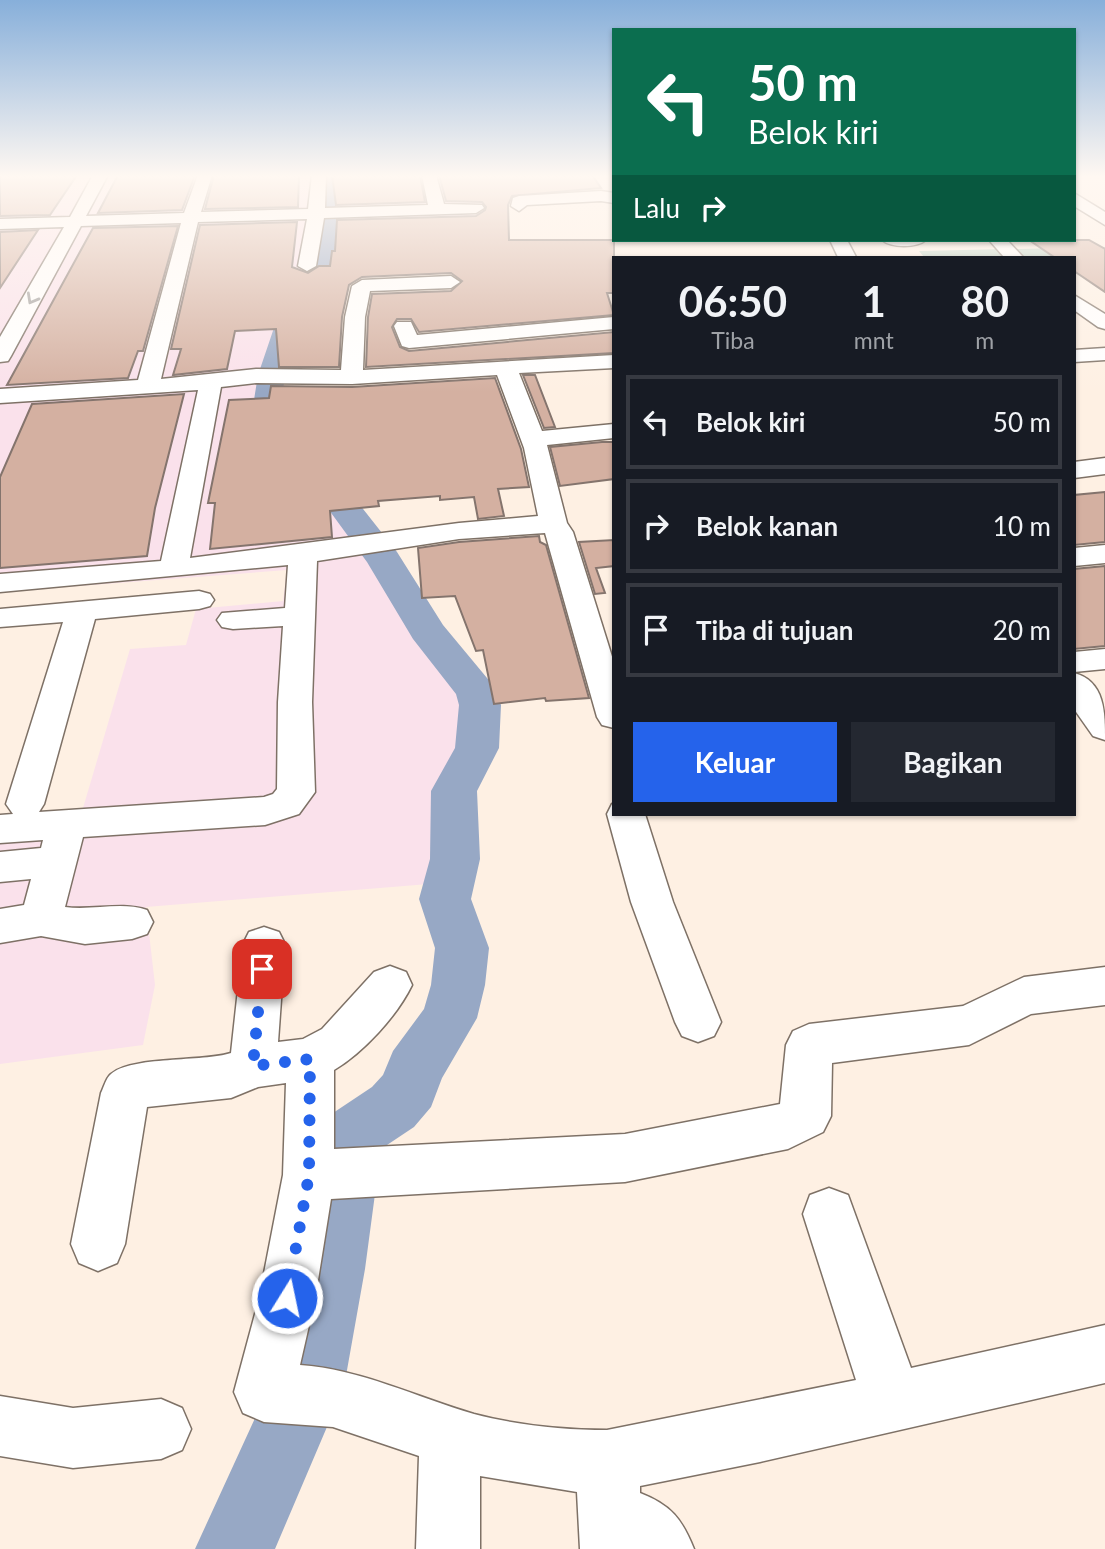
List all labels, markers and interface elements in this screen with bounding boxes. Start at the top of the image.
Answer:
text: 50 m [748,53,858,111]
icon: left [633,56,724,147]
text: Belok kiri [748,112,879,151]
icon: right [694,189,732,227]
text: Lalu [633,192,680,224]
text: 06:50 [679,276,787,326]
text: 1 [862,276,886,326]
text: 80 [960,276,1009,326]
one-way arrow [27,292,40,304]
text: Tiba [711,326,755,354]
text: mnt [854,326,894,354]
text: m [975,326,994,354]
icon: left [637,403,675,441]
text: Belok kiri [696,406,805,438]
text: 50 m [993,406,1051,438]
icon: right [637,507,675,545]
text: Belok kanan [696,510,838,542]
text: 10 m [993,510,1051,542]
icon: arrive [637,611,675,649]
text: Tiba di tujuan [696,614,854,646]
text: 20 m [993,614,1051,646]
button: Keluar [633,722,837,802]
button: Bagikan [851,722,1055,802]
pin [232,939,292,999]
icon: arrive [243,950,281,988]
position arrow [250,1261,324,1335]

